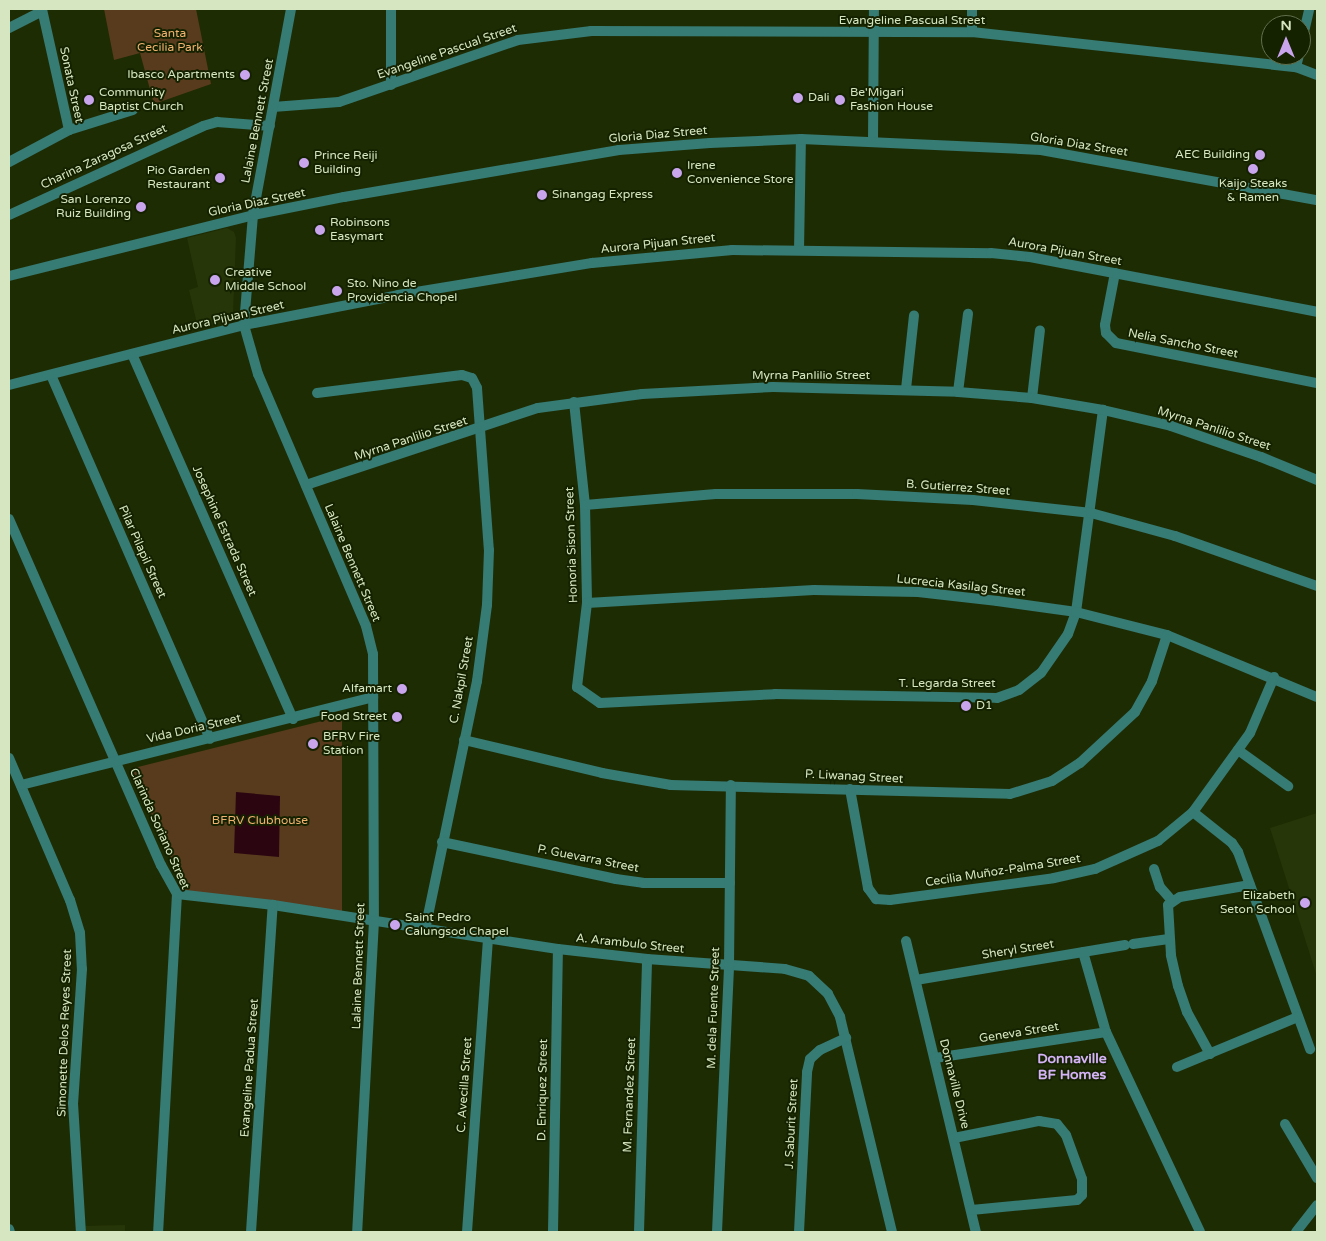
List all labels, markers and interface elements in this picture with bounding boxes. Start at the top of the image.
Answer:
street label: Evangeline Pascual Street [839,14,985,28]
north arrow [1261,15,1311,65]
text: N [1280,17,1292,34]
street label: Evangeline Pascual Street [375,21,519,83]
park label: Santa Cecilia Park [137,27,203,55]
street label: Sonata Street [56,46,86,124]
street label: Lalaine Bennett Street [239,57,277,185]
place label: Ibasco Apartments [127,68,235,82]
marker: Ibasco Apartments [239,69,251,81]
place label: Community Baptist Church [99,86,184,114]
place label: Be'Migari Fashion House [850,86,933,114]
place label: Dali [808,91,830,105]
marker: Dali [792,92,804,104]
marker: Community Baptist Church [83,94,95,106]
marker: Be'Migari Fashion House [834,94,846,106]
street label: Charina Zaragosa Street [39,121,169,193]
street label: Gloria Diaz Street [608,124,708,146]
street label: Gloria Diaz Street [1029,130,1129,160]
place label: AEC Building [1175,148,1250,162]
place label: Prince Reiji Building [314,149,377,177]
marker: AEC Building [1254,149,1266,161]
marker: Prince Reiji Building [298,157,310,169]
place label: Irene Convenience Store [687,159,793,187]
marker: Kaijo Steaks & Ramen [1247,163,1259,175]
place label: Pio Garden Restaurant [147,164,210,192]
marker: Irene Convenience Store [671,167,683,179]
marker: Pio Garden Restaurant [214,172,226,184]
place label: Kaijo Steaks & Ramen [1219,177,1287,205]
street label: Gloria Diaz Street [207,186,307,220]
place label: Sinangag Express [552,188,653,202]
marker: Sinangag Express [536,189,548,201]
place label: San Lorenzo Ruiz Building [56,193,131,221]
marker: San Lorenzo Ruiz Building [135,201,147,213]
place label: Robinsons Easymart [330,216,390,244]
marker: Robinsons Easymart [314,224,326,236]
street label: Aurora Pijuan Street [600,231,716,257]
street label: Aurora Pijuan Street [1007,235,1123,269]
place label: Creative Middle School [225,266,306,294]
marker: Creative Middle School [209,274,221,286]
place label: Sto. Nino de Providencia Chopel [347,277,457,305]
marker: Sto. Nino de Providencia Chopel [331,285,343,297]
street label: Aurora Pijuan Street [170,298,286,338]
street label: Nelia Sancho Street [1127,326,1239,362]
street label: Myrna Panlilio Street [752,369,870,383]
street label: Myrna Panlilio Street [1156,404,1272,454]
street label: Myrna Panlilio Street [353,414,469,464]
street label: Josephine Estrada Street [189,463,259,599]
street label: B. Gutierrez Street [905,477,1011,499]
street label: Honoria Sison Street [563,487,581,603]
street label: Lalaine Bennett Street [321,502,383,624]
street label: Pilar Pilapil Street [115,503,169,601]
street label: Lucrecia Kasilag Street [896,572,1026,600]
street label: C. Nakpil Street [447,635,477,725]
street label: T. Legarda Street [898,677,996,691]
place label: Alfamart [342,682,392,696]
marker: Alfamart [396,683,408,695]
place label: D1 [976,699,993,713]
marker: D1 [960,700,972,712]
place label: Food Street [321,710,387,724]
street label: Vida Doria Street [145,711,243,747]
marker: Food Street [391,711,403,723]
place label: BFRV Fire Station [323,730,380,758]
marker: BFRV Fire Station [307,738,319,750]
street label: Clarinda Soriano Street [126,766,192,892]
street label: P. Liwanag Street [804,767,904,787]
park label: BFRV Clubhouse [212,814,308,828]
street label: P. Guevarra Street [536,842,640,876]
street label: Cecilia Muñoz-Palma Street [924,852,1082,890]
place label: Elizabeth Seton School [1220,889,1295,917]
marker: Elizabeth Seton School [1299,897,1311,909]
street label: Lalaine Bennett Street [350,902,368,1030]
place label: Saint Pedro Calungsod Chapel [405,911,509,939]
marker: Saint Pedro Calungsod Chapel [389,919,401,931]
street label: A. Arambulo Street [575,931,685,957]
street label: Sheryl Street [981,937,1055,963]
street label: M. dela Fuente Street [705,947,723,1069]
street label: Simonette Delos Reyes Street [55,949,75,1117]
street label: Evangeline Padua Street [238,998,262,1138]
street label: Geneva Street [978,1020,1060,1046]
street label: C. Avecilla Street [454,1037,476,1133]
street label: M. Fernandez Street [621,1037,639,1153]
street label: Donnaville Drive [936,1038,972,1130]
street label: D. Enriquez Street [535,1039,551,1141]
district label: Donnaville BF Homes [1037,1051,1107,1084]
street label: J. Saburit Street [782,1078,802,1170]

